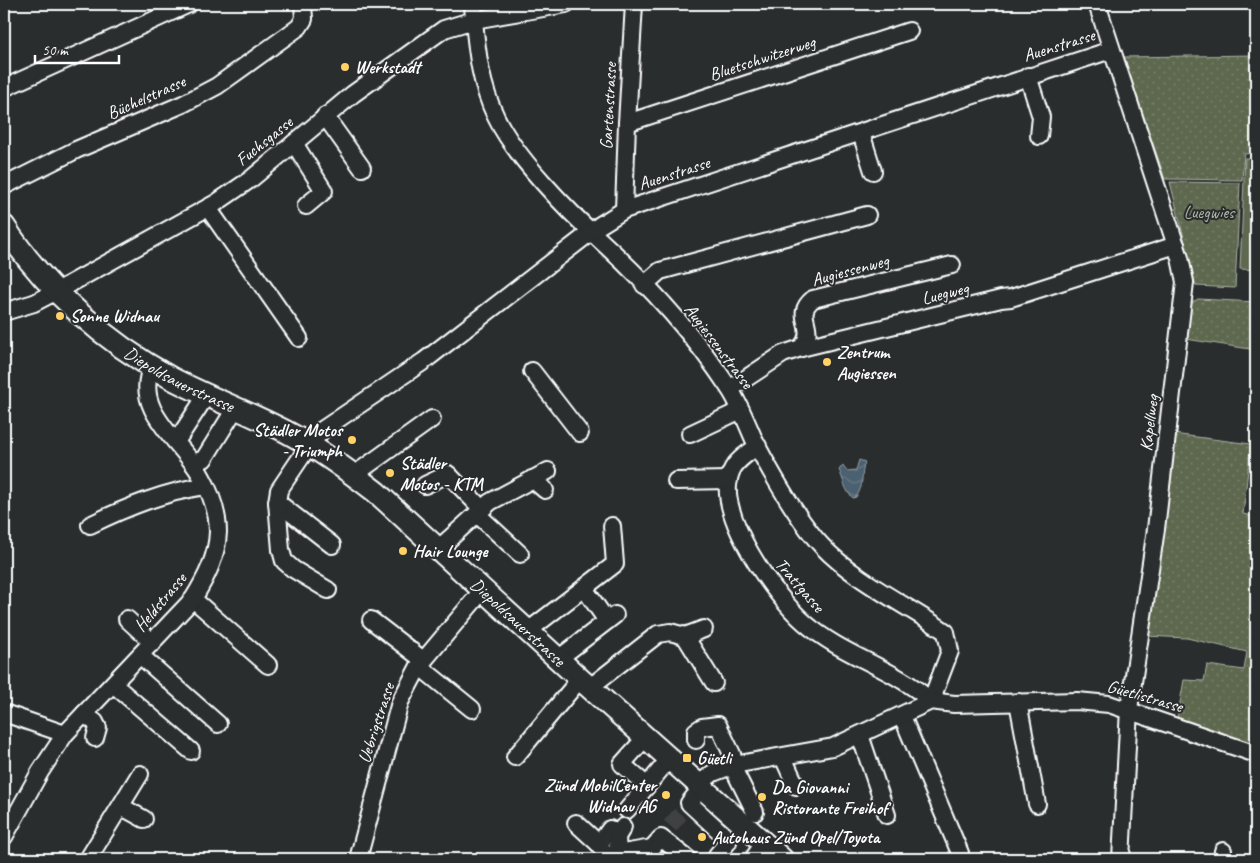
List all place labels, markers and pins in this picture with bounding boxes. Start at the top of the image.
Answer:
place label: Werkstadt [355,56,423,78]
marker: Werkstadt [339,61,351,73]
place label: Sonne Widnau [70,305,161,327]
marker: Sonne Widnau [54,310,66,322]
place label: Zentrum Augiessen [837,341,896,384]
marker: Zentrum Augiessen [821,356,833,368]
place label: Städler Motos - Triumph [253,419,344,462]
marker: Städler Motos - Triumph [346,434,358,446]
place label: Städler Motos - KTM [400,452,485,495]
marker: Städler Motos - KTM [384,467,396,479]
place label: Hair Lounge [413,540,489,562]
marker: Hair Lounge [397,545,409,557]
place label: Güetli [697,747,734,769]
marker: Güetli [681,752,693,764]
place label: Zünd MobilCenter Widnau AG [544,774,659,817]
place label: Da Giovanni Ristorante Freihof [772,776,892,819]
marker: Zünd MobilCenter Widnau AG [660,789,672,801]
marker: Da Giovanni Ristorante Freihof [756,791,768,803]
place label: Autohaus Zünd Opel/Toyota [712,826,881,848]
marker: Autohaus Zünd Opel/Toyota [696,831,708,843]

